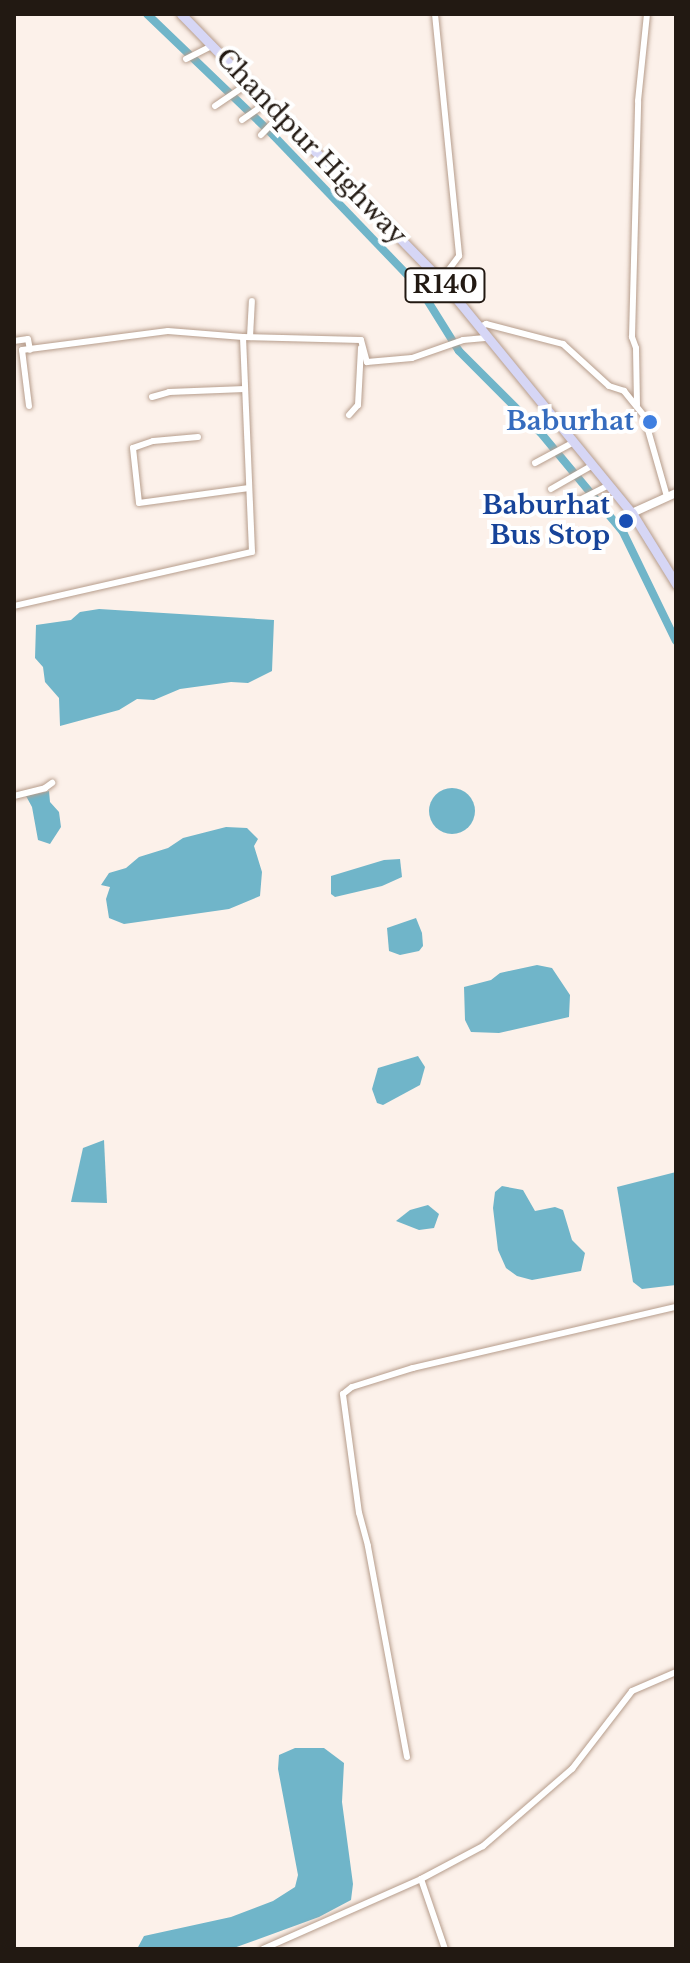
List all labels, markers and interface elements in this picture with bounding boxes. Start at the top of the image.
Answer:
street label: Chandpur Highway [209,42,413,252]
road number: R140 [403,265,487,305]
place label: Baburhat [506,406,634,438]
marker: Baburhat [641,413,659,431]
place label: Baburhat Bus Stop [482,490,610,552]
marker: Baburhat Bus Stop [617,512,635,530]

